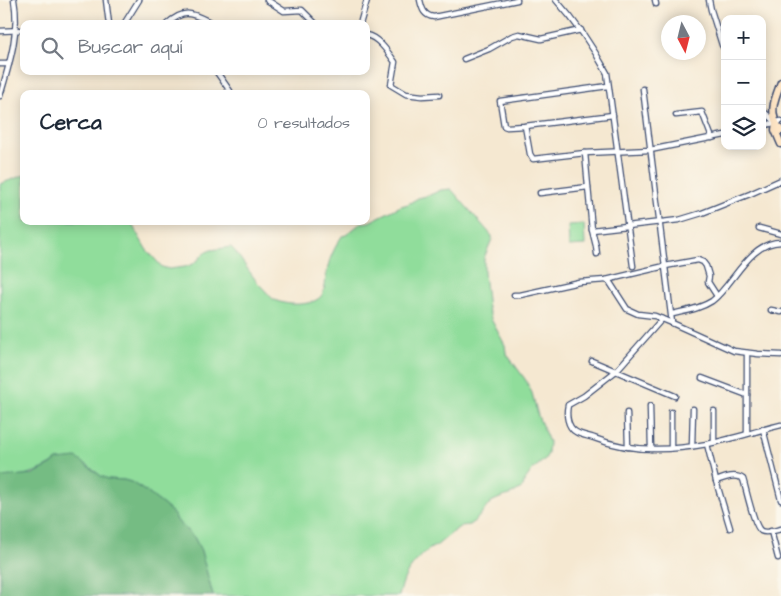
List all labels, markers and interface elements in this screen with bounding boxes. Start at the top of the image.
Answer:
north arrow [661,15,706,60]
map controls [721,15,766,150]
button: + [721,15,766,60]
search box [20,20,370,75]
icon: search [38,34,66,62]
text: Buscar aquí [78,34,182,61]
button: − [721,60,766,105]
button: layers [721,105,766,150]
text: Cerca [40,108,102,137]
text: 0 resultados [258,112,350,134]

